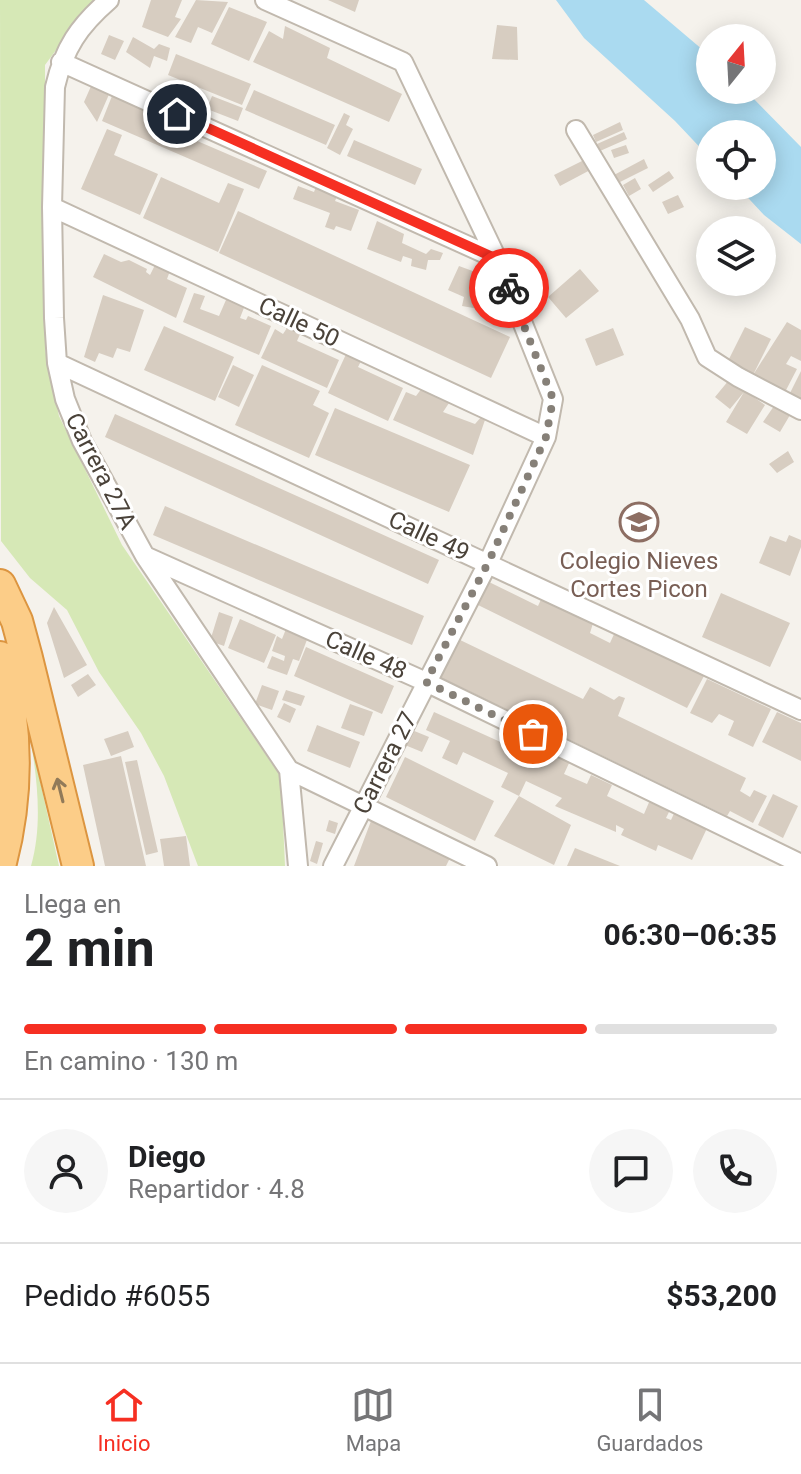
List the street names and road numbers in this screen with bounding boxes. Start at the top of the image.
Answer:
street label: Calle 50 [254,291,344,353]
street label: Carrera 27A [60,408,142,534]
street label: Calle 49 [384,505,474,567]
street label: Calle 48 [321,625,411,685]
street label: Carrera 27 [347,707,423,819]

